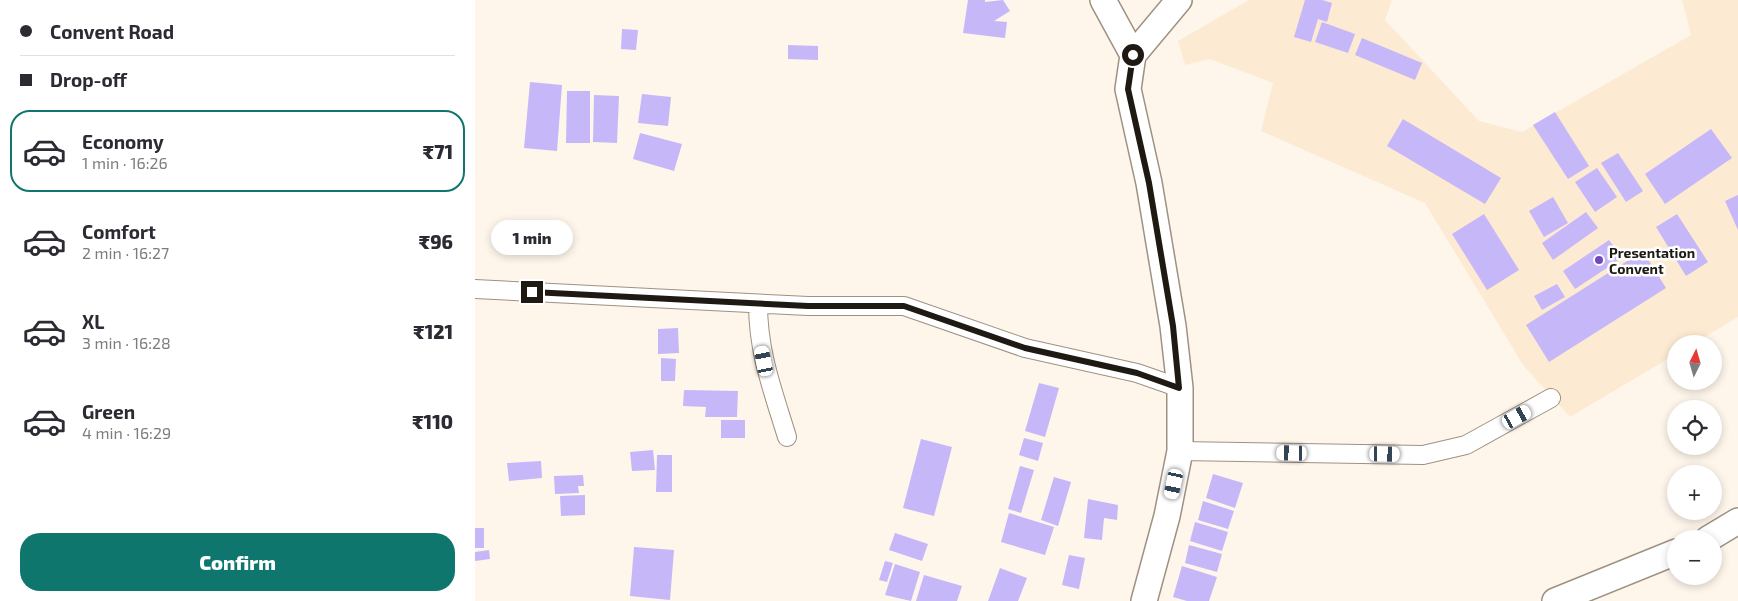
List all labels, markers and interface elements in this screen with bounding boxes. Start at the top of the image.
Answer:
text: Convent Road [50,20,174,43]
route start [1122,44,1144,66]
text: Drop-off [50,68,127,91]
icon: car [22,129,67,174]
text: Economy [82,130,164,153]
text: ₹71 [423,140,453,163]
text: 1 min · 16:26 [82,153,168,172]
icon: car [22,219,67,264]
text: Comfort [82,220,156,243]
callout: 1 min [491,220,573,254]
text: 1 min [512,228,552,247]
text: ₹96 [419,230,453,253]
text: 2 min · 16:27 [82,243,169,262]
place label: Presentation Convent [1609,244,1695,277]
marker: Presentation Convent [1593,254,1605,266]
route end [521,281,543,303]
icon: car [22,309,67,354]
text: XL [82,310,104,333]
text: ₹121 [413,320,453,343]
text: 3 min · 16:28 [82,333,171,352]
north arrow [1667,335,1723,390]
map controls [1667,335,1722,585]
car [753,345,774,377]
icon: car [22,399,67,444]
text: Green [82,400,135,423]
button: locate [1667,400,1722,455]
car [1500,403,1533,431]
text: ₹110 [412,410,453,433]
text: 4 min · 16:29 [82,423,171,442]
car [1276,445,1307,461]
car [1369,446,1400,462]
button: + [1667,465,1722,520]
car [1163,468,1184,500]
button: − [1667,530,1722,585]
button: Confirm [20,533,455,591]

